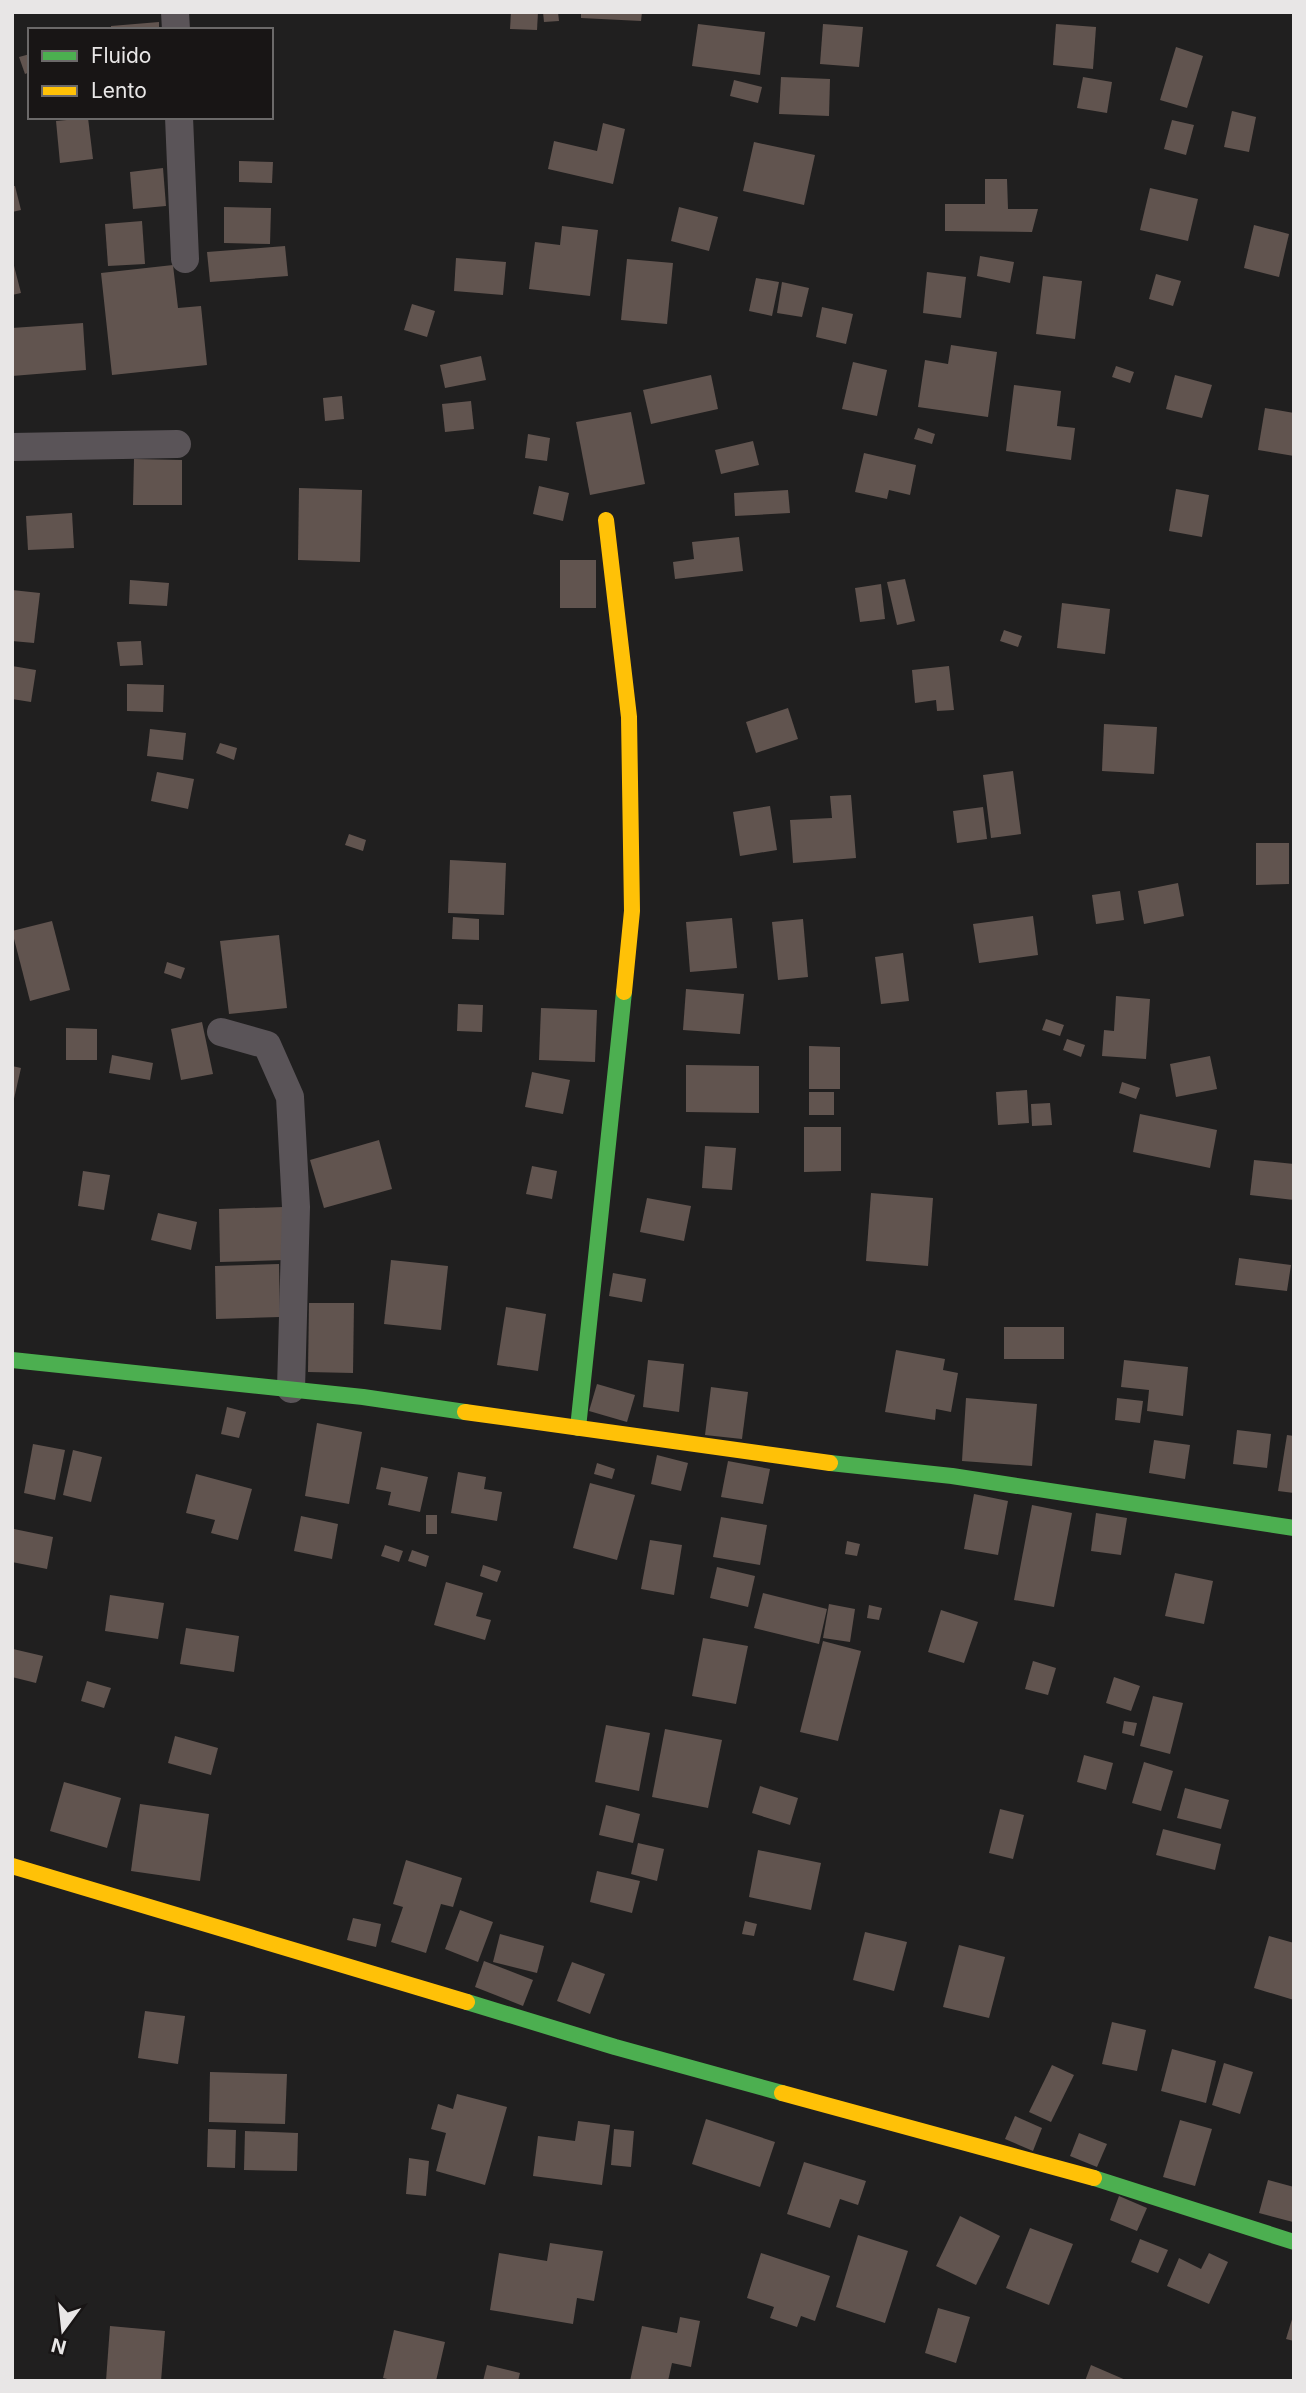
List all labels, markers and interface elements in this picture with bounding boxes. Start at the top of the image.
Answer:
legend [28,28,273,119]
text: Fluido [91,43,151,68]
text: Lento [91,78,147,103]
north arrow [28,2295,98,2365]
text: N [49,2333,69,2359]

